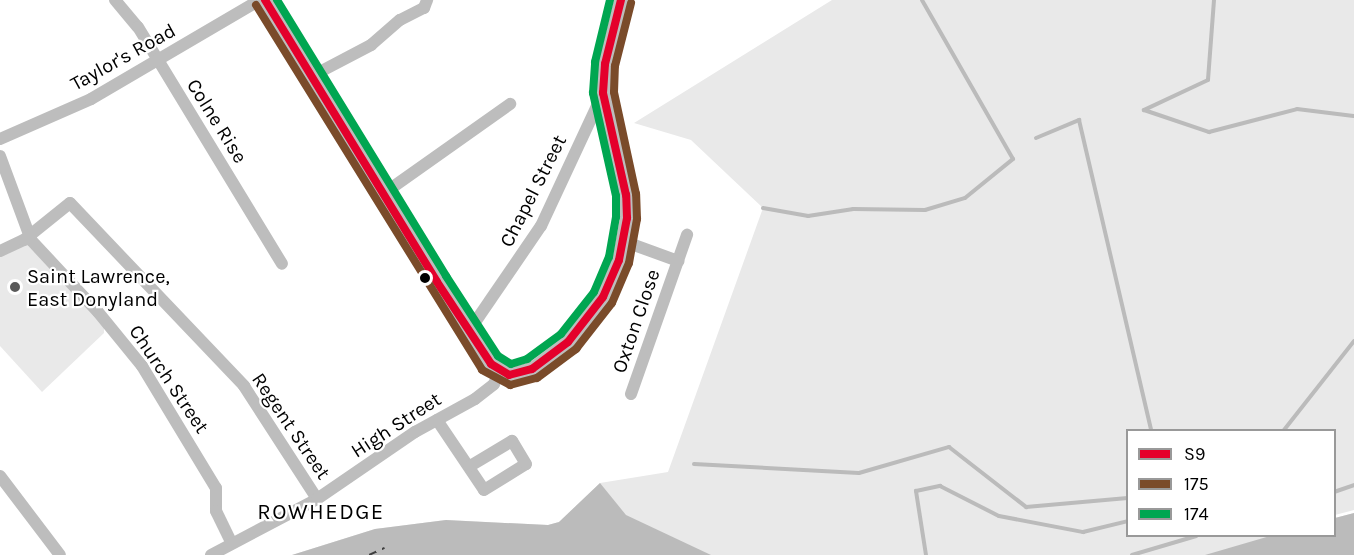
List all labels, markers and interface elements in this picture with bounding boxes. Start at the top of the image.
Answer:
street label: Taylor's Road [66,18,180,96]
street label: Colne Rise [182,74,252,168]
street label: Chapel Street [494,131,572,251]
place label: Saint Lawrence, East Donyland [27,264,170,311]
street label: Oxton Close [607,266,665,376]
unlabelled marker [419,272,431,284]
marker: Saint Lawrence, East Donyland [8,280,22,294]
street label: Church Street [124,320,214,438]
street label: Regent Street [247,368,335,484]
street label: High Street [347,387,445,463]
legend [1126,429,1336,537]
text: S9 [1184,443,1205,465]
text: 175 [1184,473,1209,495]
district label: ROWHEDGE [257,500,385,526]
text: 174 [1184,503,1208,525]

